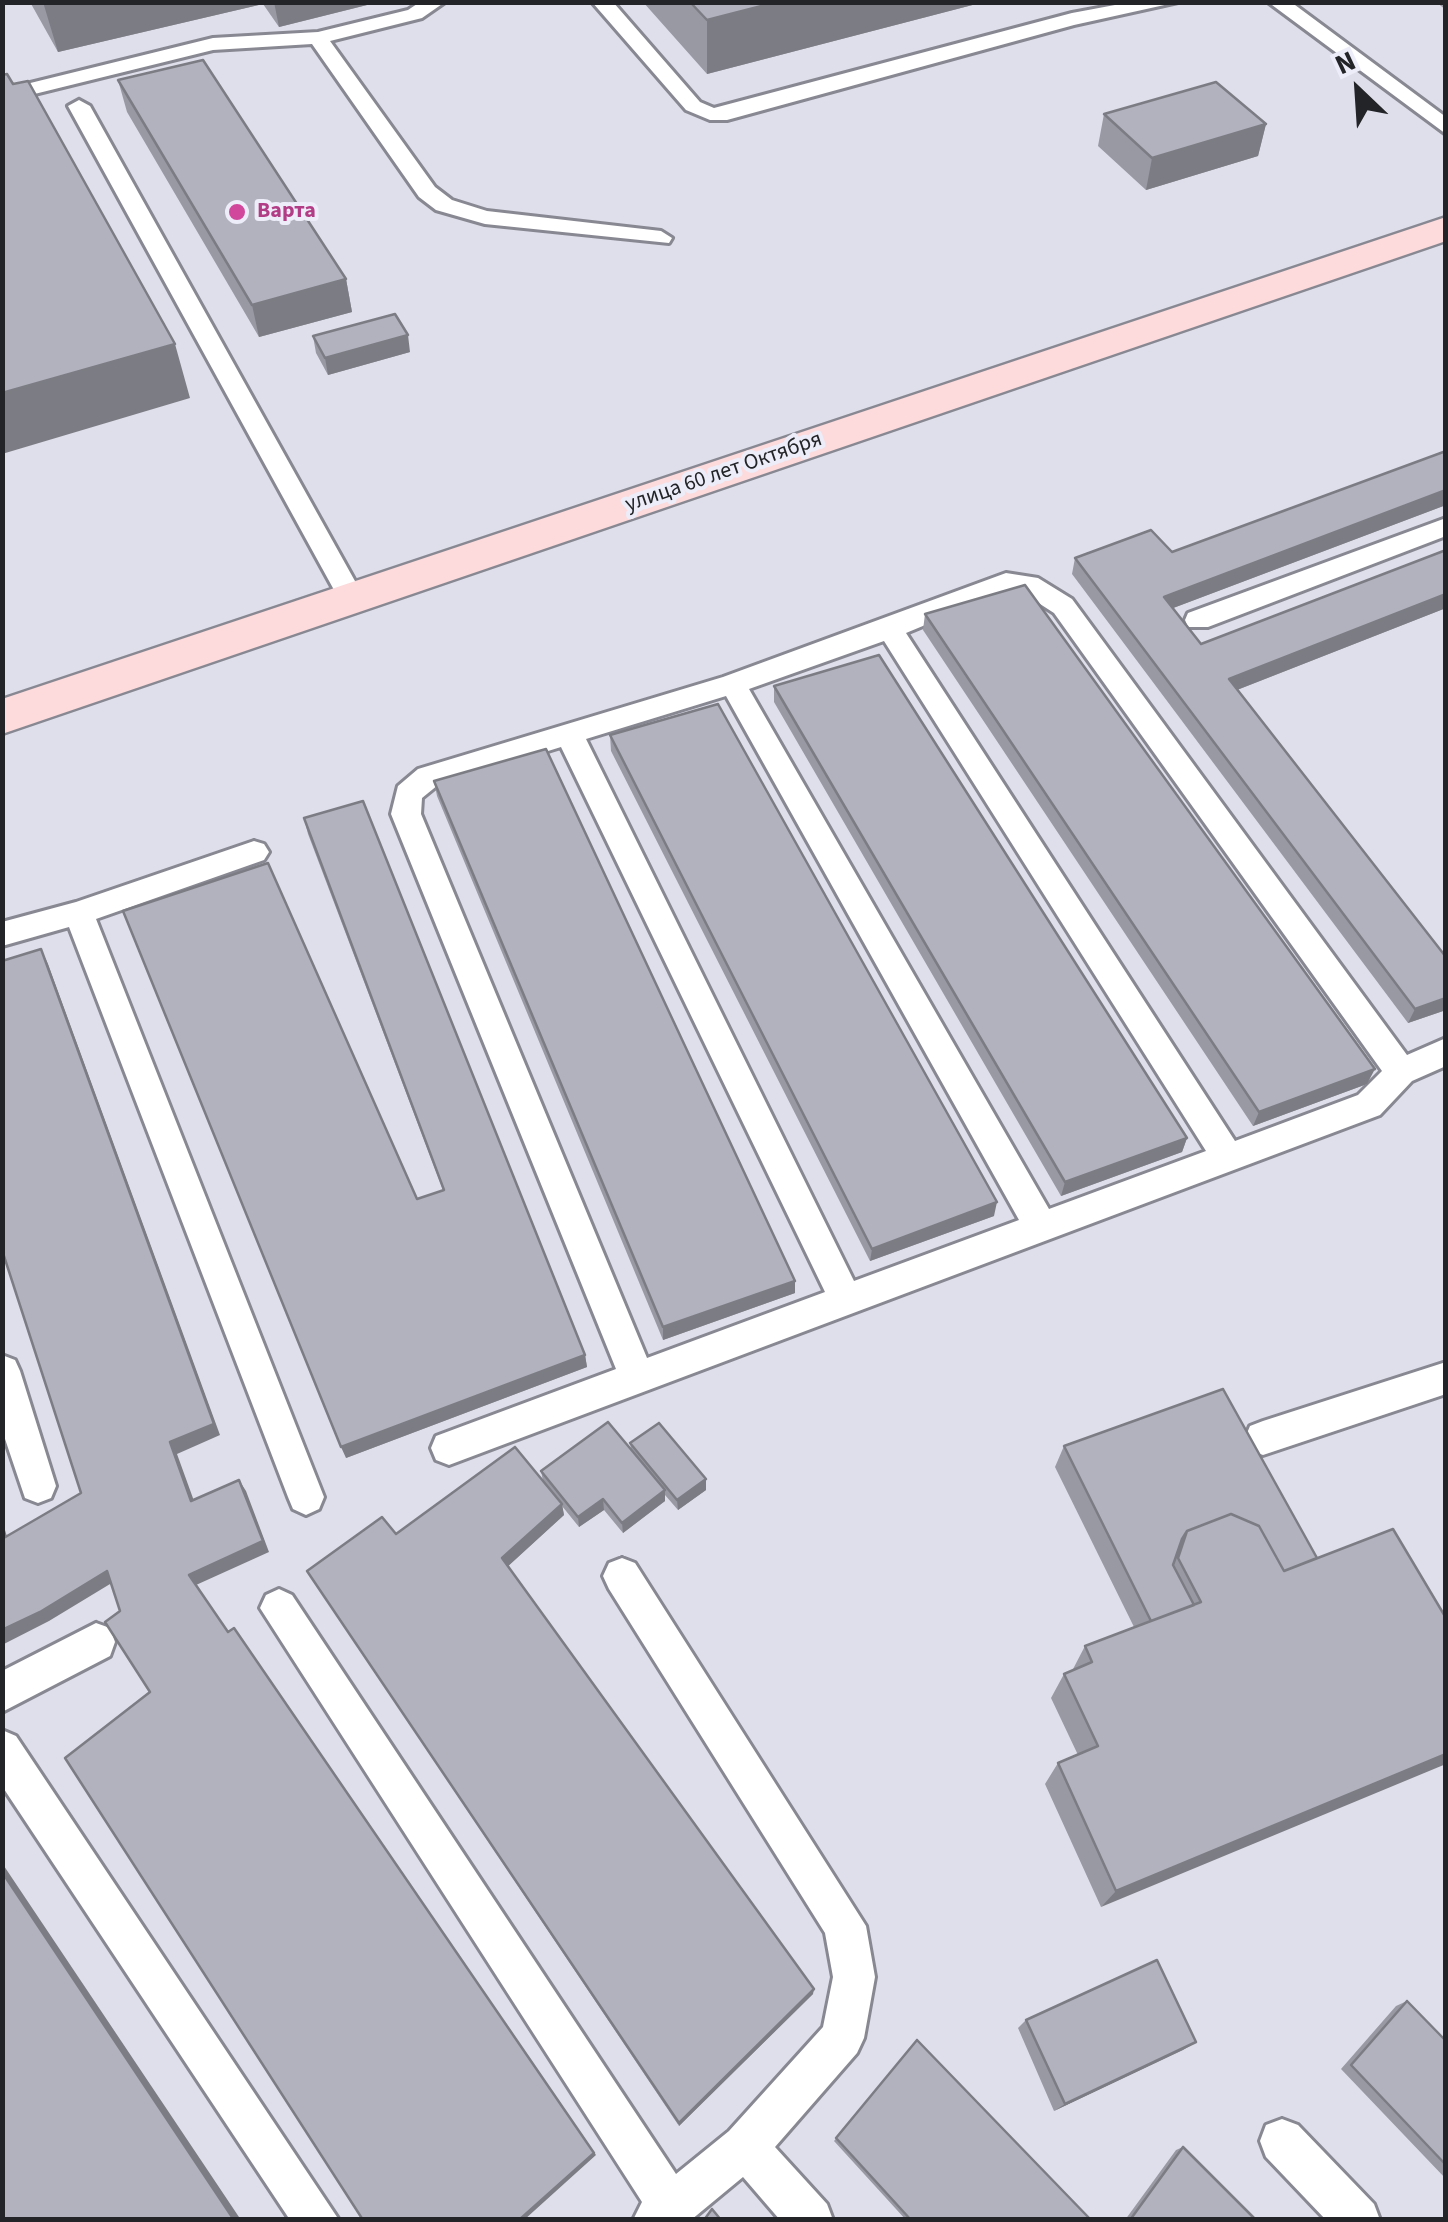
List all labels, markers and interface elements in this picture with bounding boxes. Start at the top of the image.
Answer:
north arrow [1308,40,1408,140]
text: N [1328,41,1362,85]
place label: Варта [257,199,316,225]
marker: Варта [226,201,248,223]
street label: улица 60 лет Октября [622,427,826,519]

